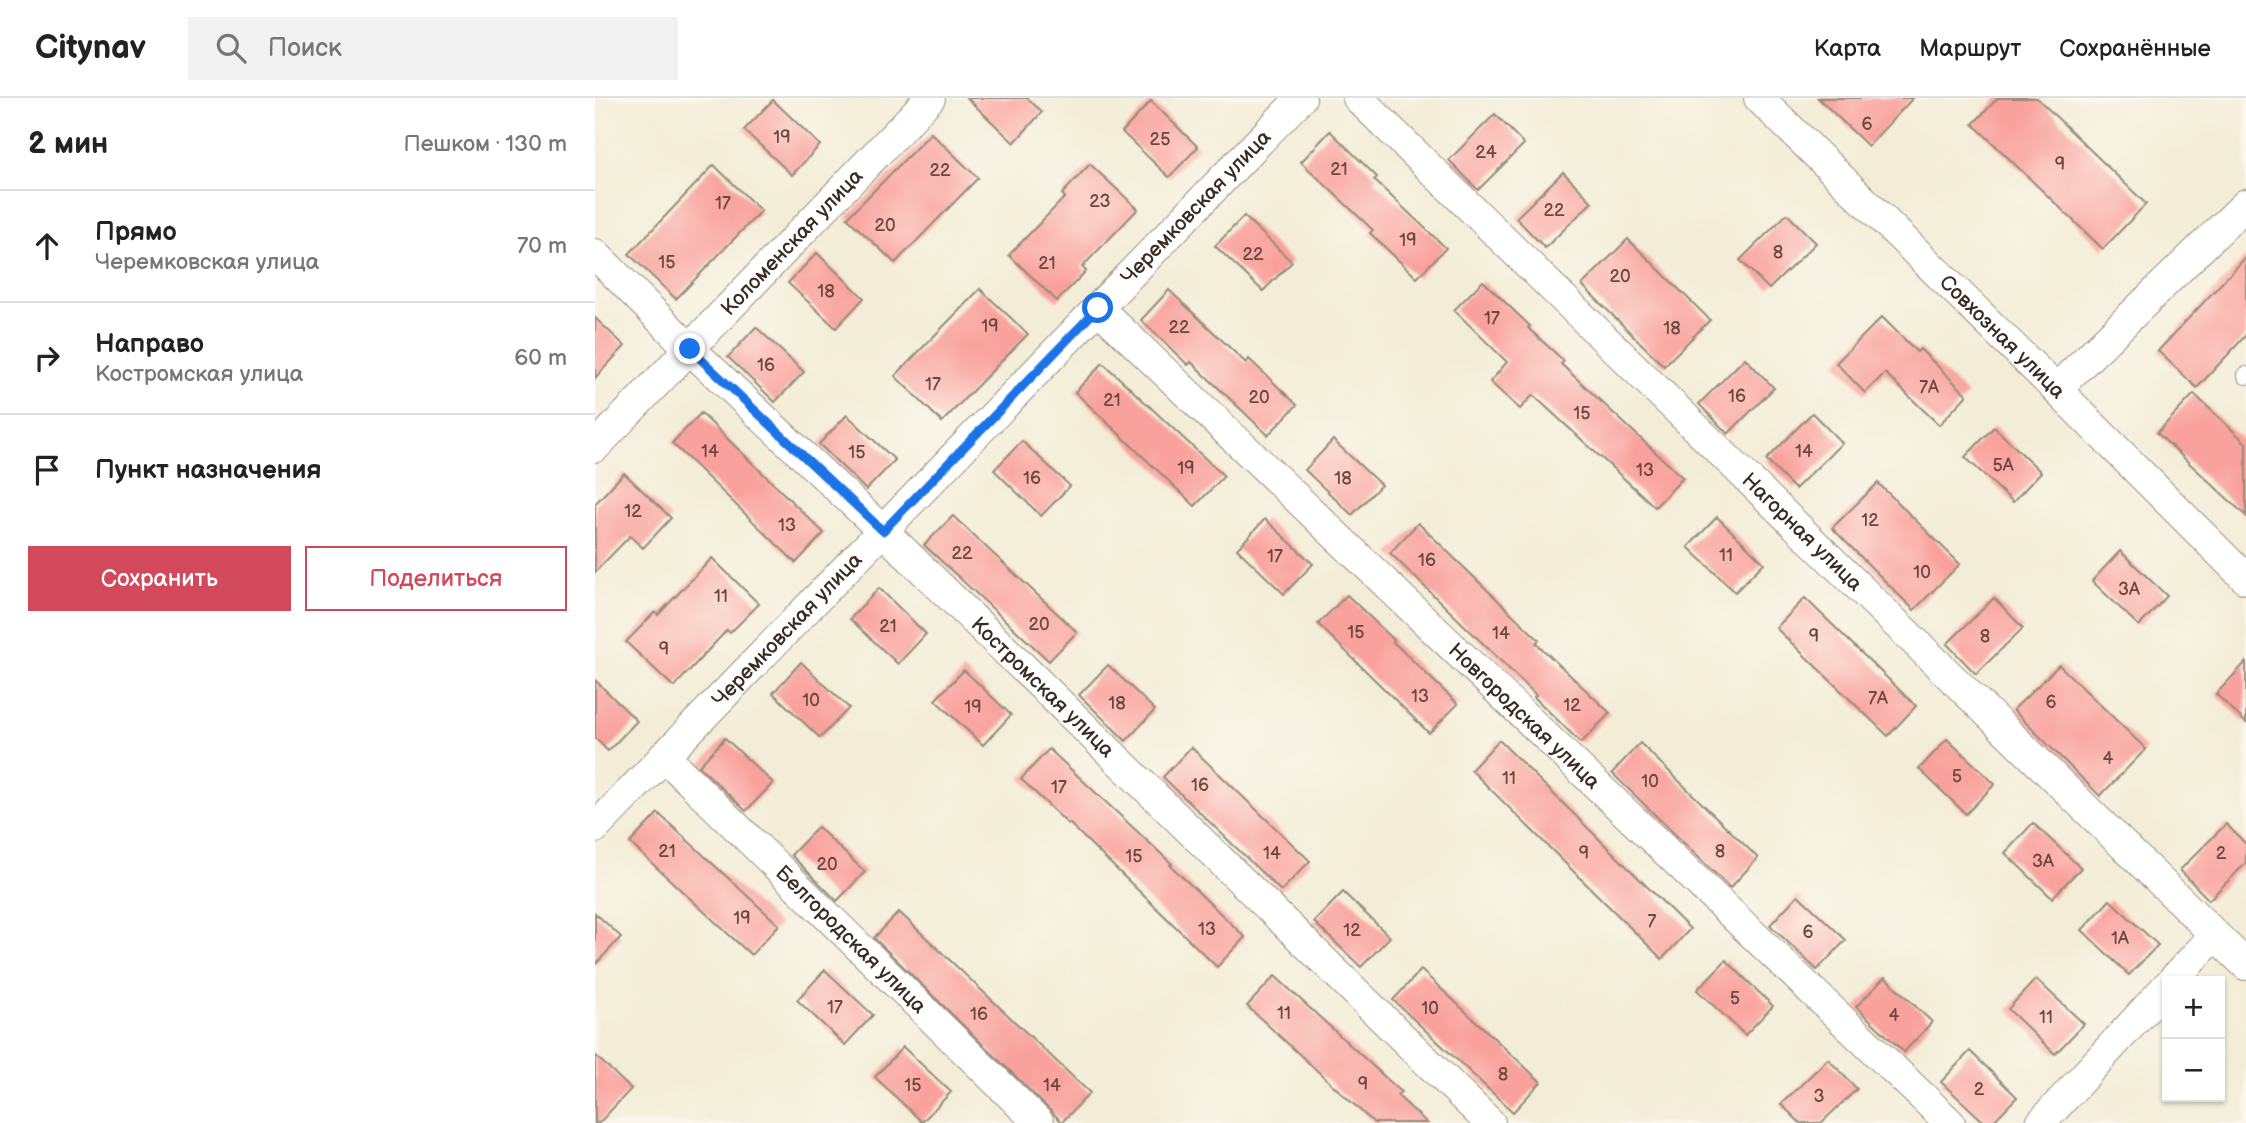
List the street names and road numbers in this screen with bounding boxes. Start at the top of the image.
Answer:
street label: Черемковская улица [1116,125,1277,290]
street label: Коломенская улица [716,164,869,321]
street label: Совхозная улица [1934,270,2071,404]
street label: Нагорная улица [1737,468,1868,597]
street label: Черемковская улица [707,547,868,712]
street label: Костромская улица [966,612,1120,763]
street label: Новгородская улица [1443,638,1605,795]
street label: Белгородская улица [770,860,932,1019]

